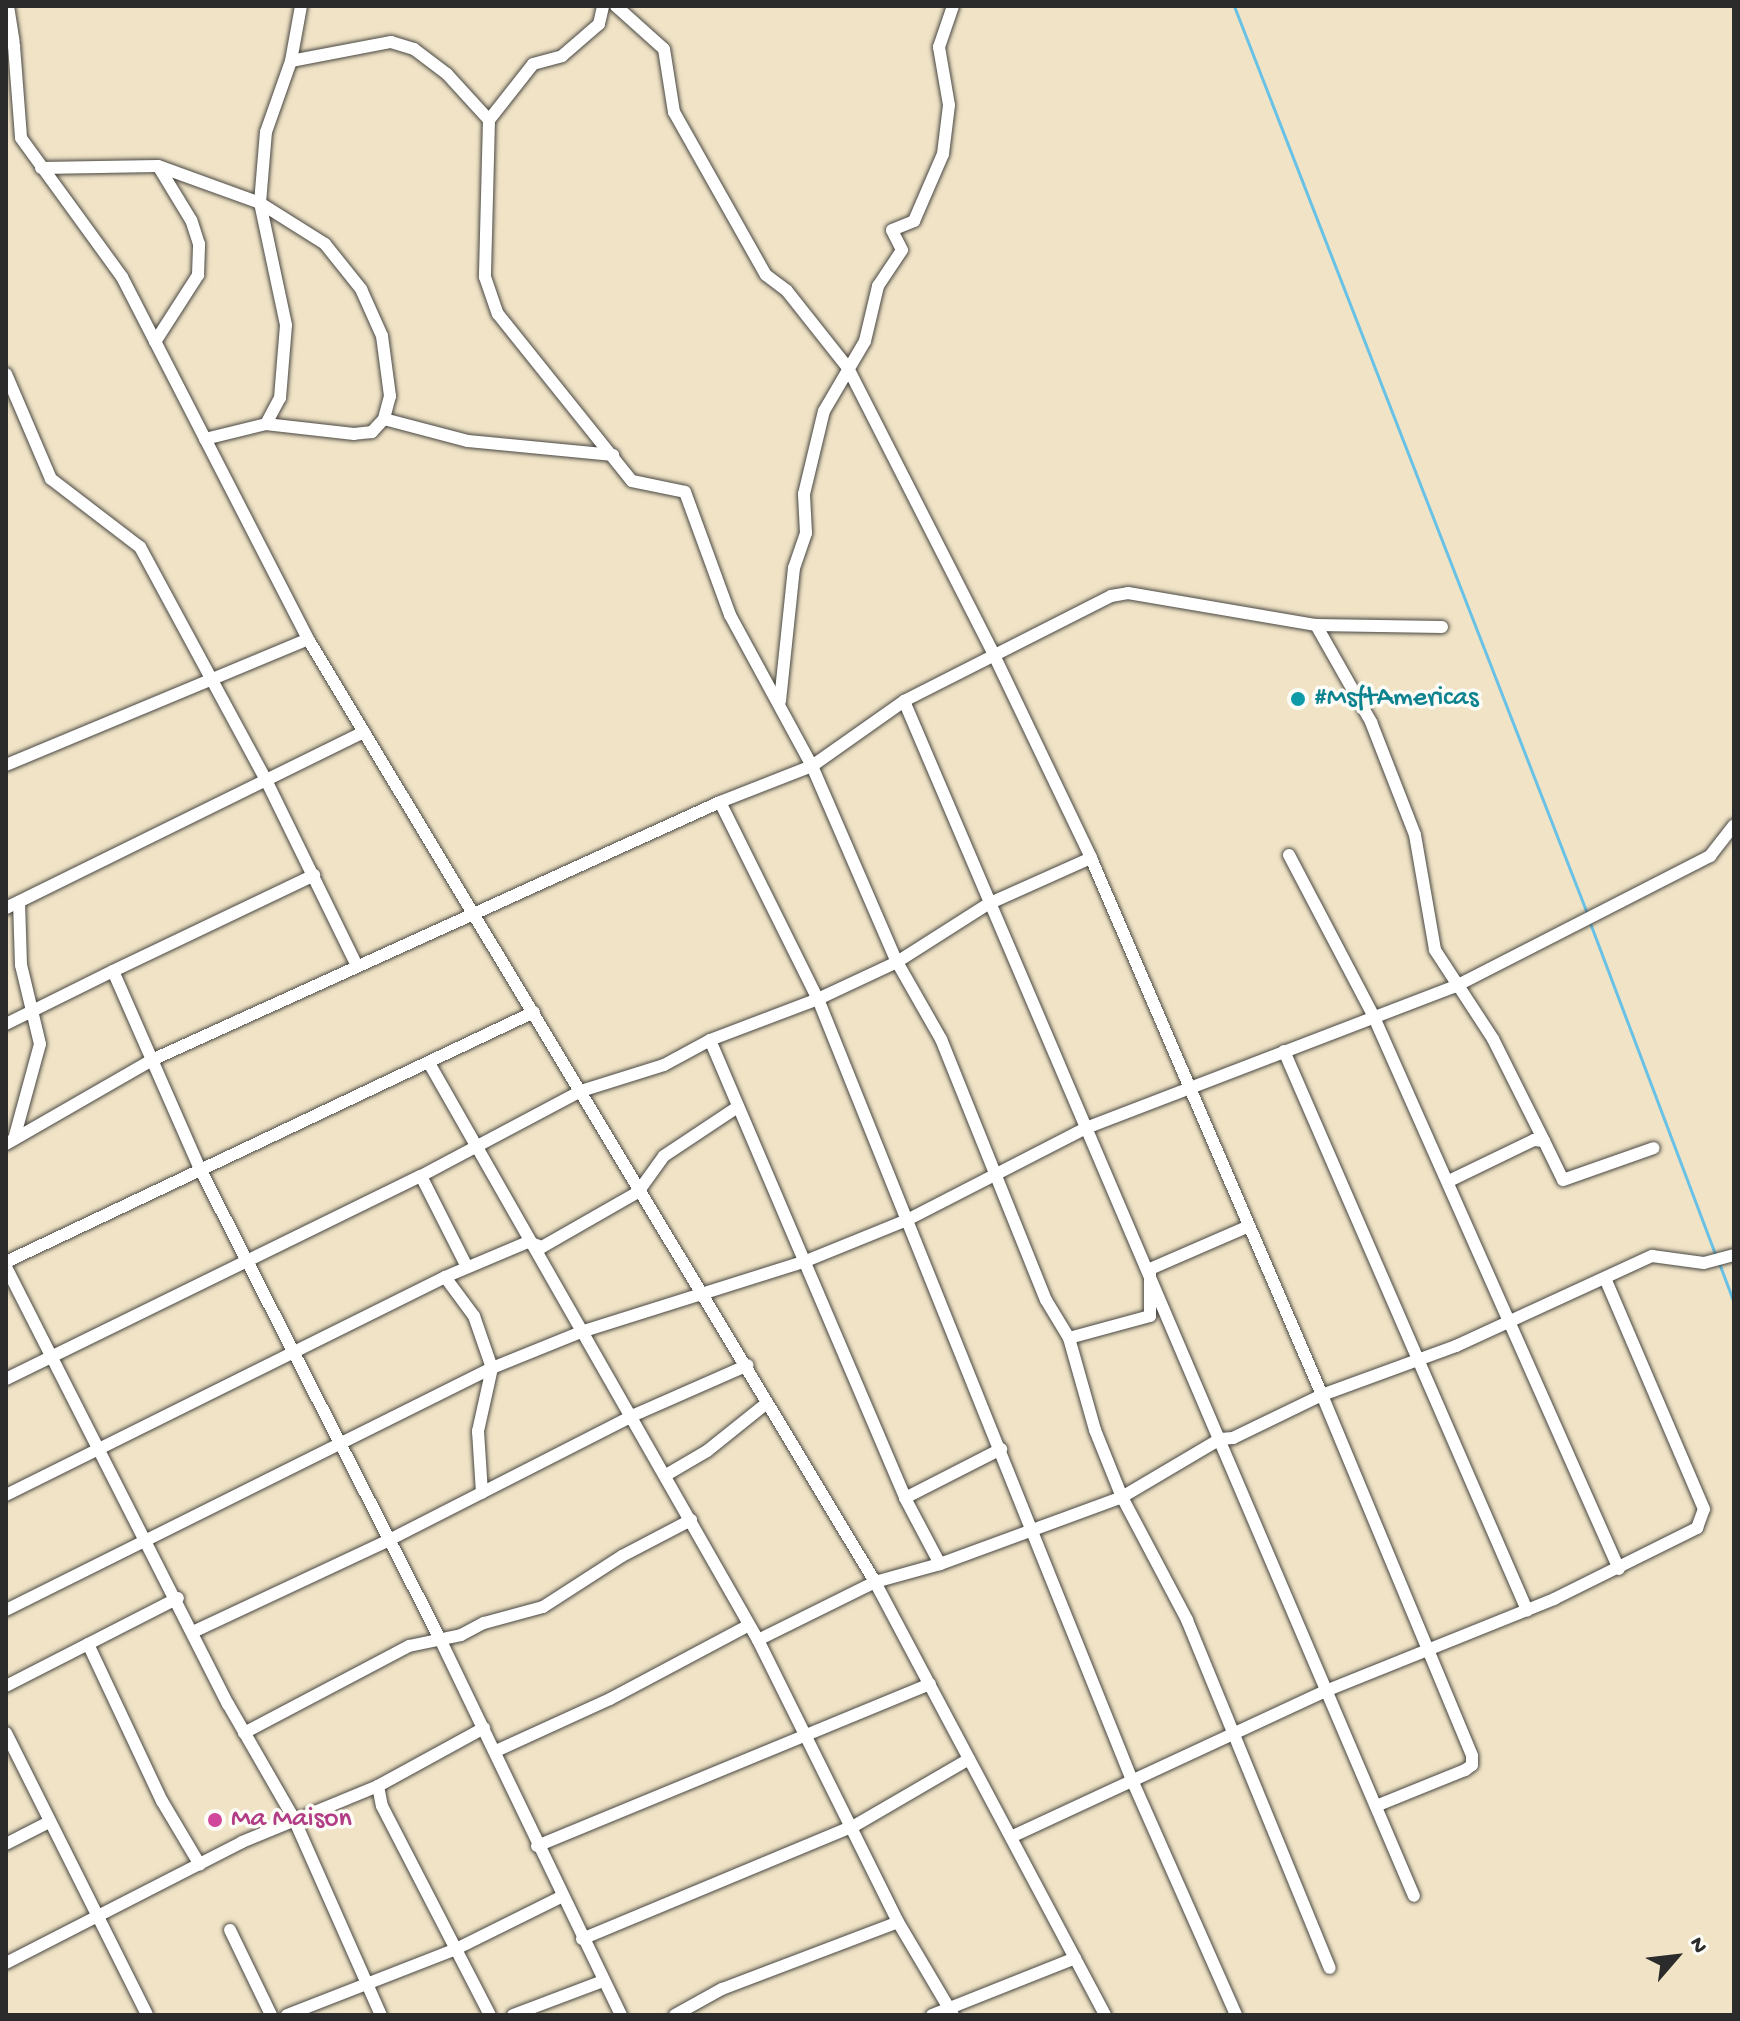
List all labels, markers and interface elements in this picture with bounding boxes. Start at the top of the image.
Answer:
place label: #MsftAmericas [1314,682,1479,716]
marker: #MsftAmericas [1289,690,1307,708]
place label: Ma Maison [231,1803,352,1837]
marker: Ma Maison [206,1811,224,1829]
north arrow [1636,1917,1716,1997]
text: N [1682,1933,1712,1958]

